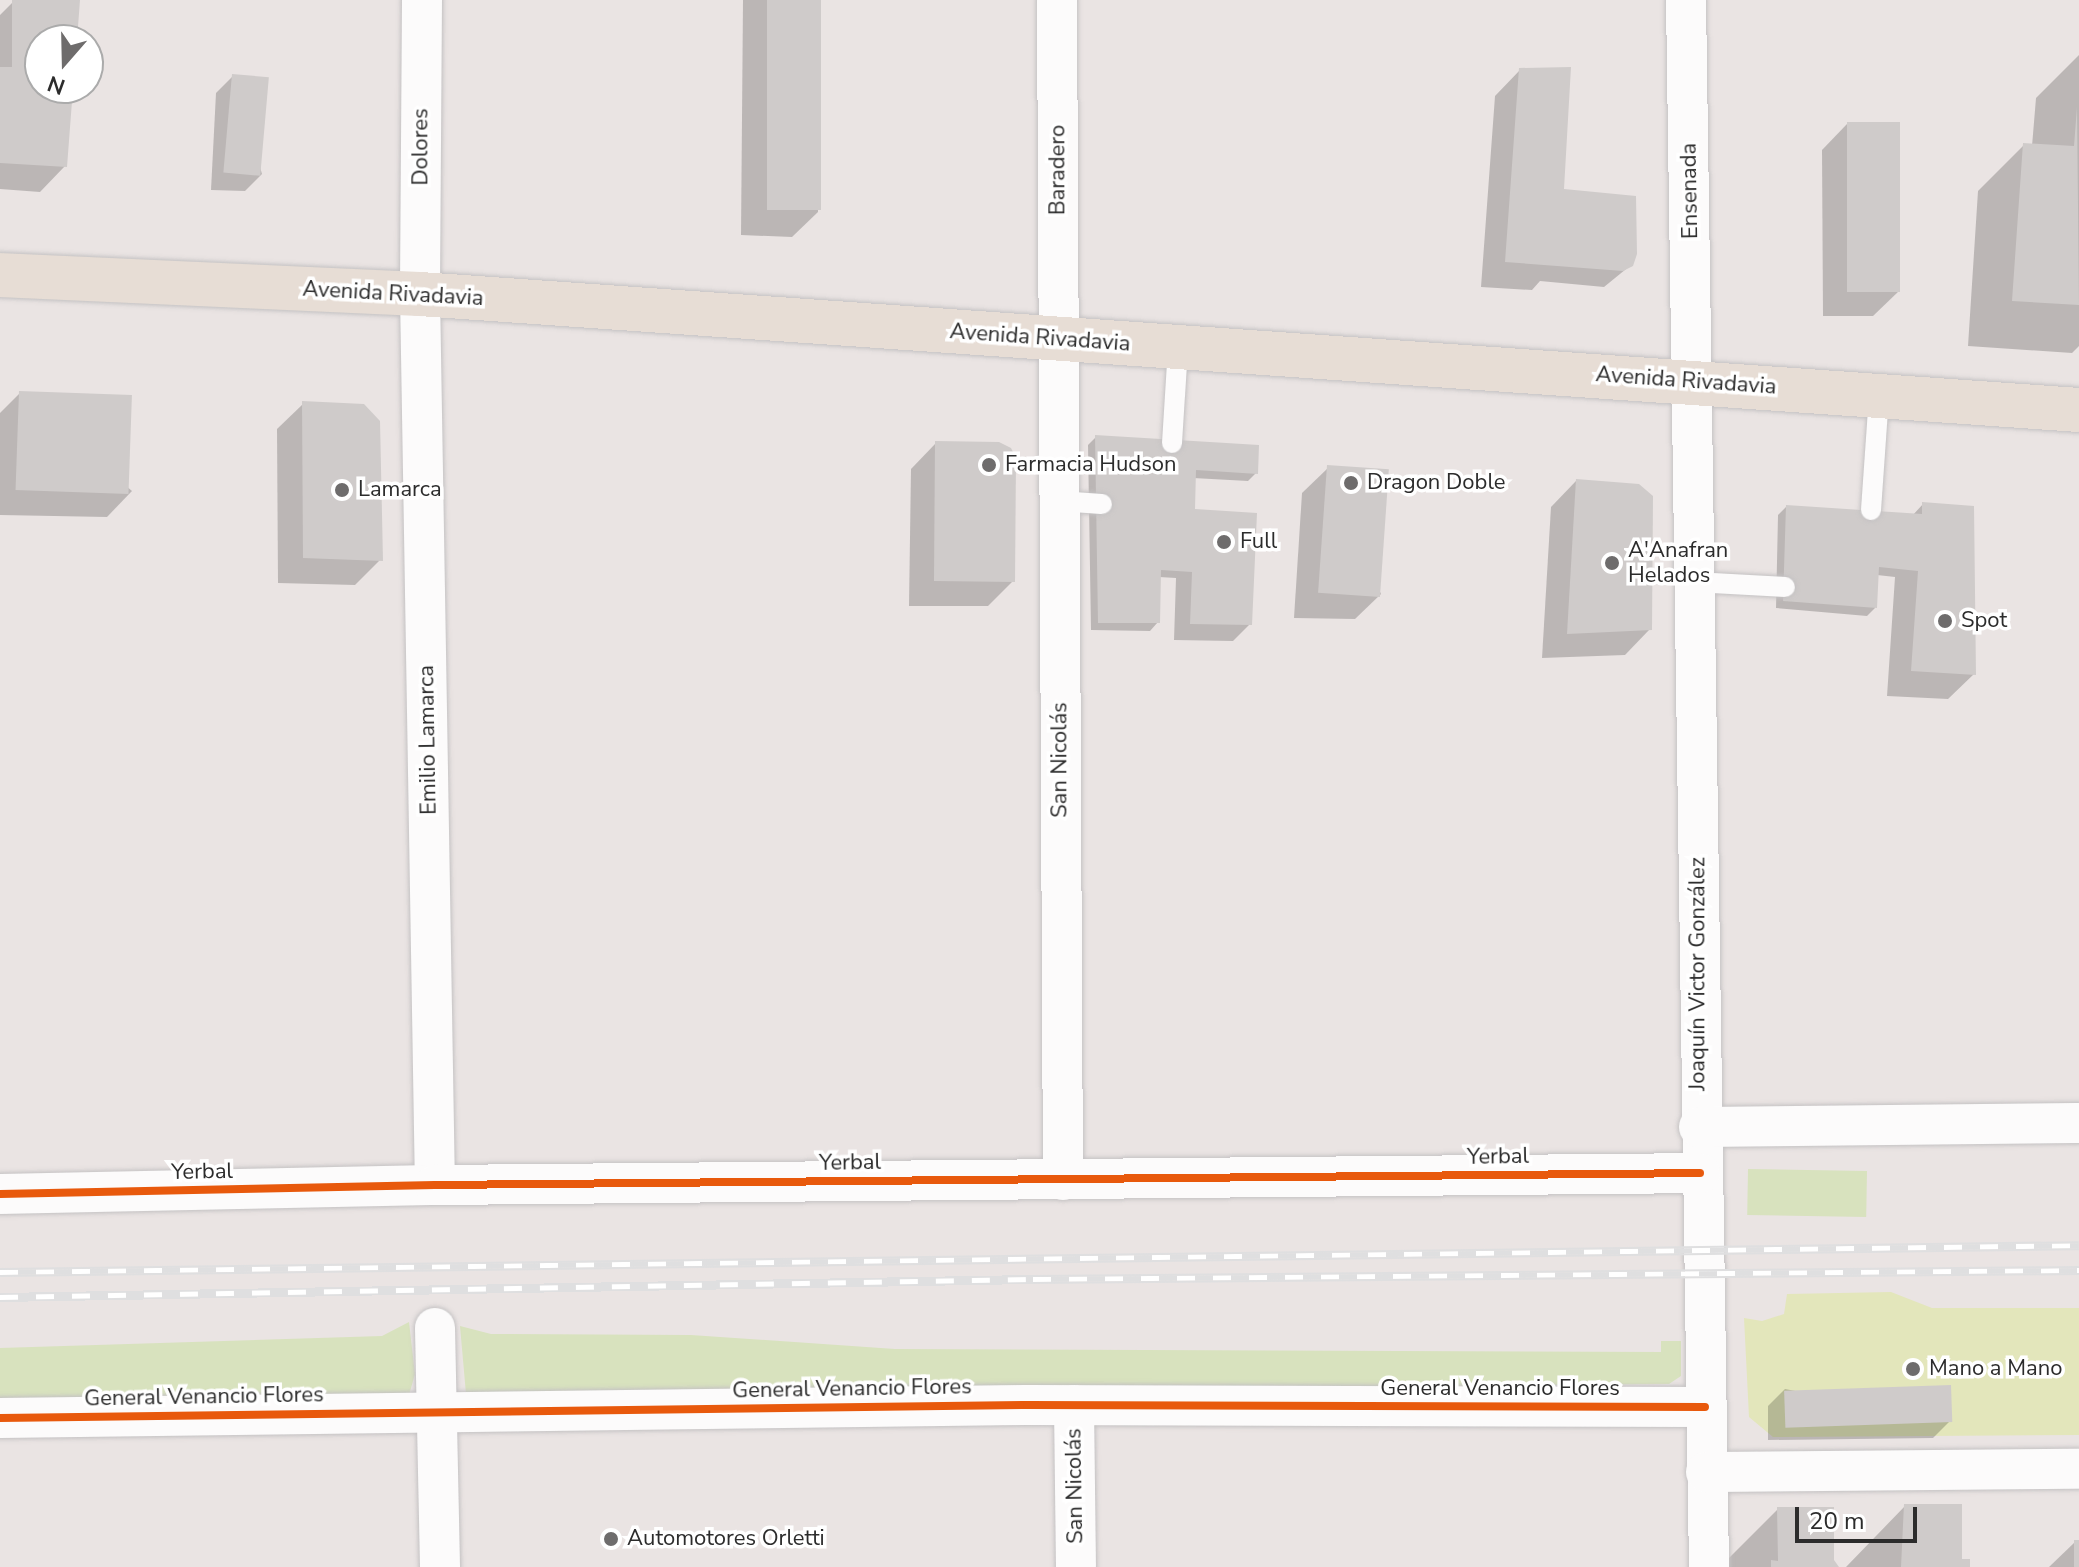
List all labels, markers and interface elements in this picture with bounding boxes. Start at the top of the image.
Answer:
north arrow [24,24,104,104]
text: N [44,68,69,102]
street label: Dolores [408,108,434,186]
street label: Baradero [1045,125,1071,215]
street label: Ensenada [1676,143,1704,239]
street label: Avenida Rivadavia [302,276,484,312]
street label: Avenida Rivadavia [949,319,1131,357]
street label: Avenida Rivadavia [1595,362,1777,400]
place label: Farmacia Hudson [1005,452,1176,478]
marker: Farmacia Hudson [980,456,998,474]
place label: Dragon Doble [1367,470,1506,496]
marker: Dragon Doble [1342,474,1360,492]
place label: Lamarca [358,477,442,503]
marker: Lamarca [333,481,351,499]
place label: Full [1240,529,1277,555]
marker: Full [1215,533,1233,551]
place label: A'Anafran Helados [1628,537,1728,588]
marker: A'Anafran Helados [1603,554,1621,572]
place label: Spot [1961,608,2007,634]
marker: Spot [1936,612,1954,630]
street label: Emilio Lamarca [413,665,443,815]
street label: San Nicolás [1047,702,1073,818]
street label: Joaquín Victor González [1685,857,1711,1091]
street label: Yerbal [1467,1143,1529,1171]
street label: Yerbal [819,1149,881,1177]
street label: Yerbal [171,1158,233,1186]
place label: Mano a Mano [1929,1356,2062,1382]
marker: Mano a Mano [1904,1360,1922,1378]
street label: General Venancio Flores [732,1374,972,1404]
street label: General Venancio Flores [1380,1376,1620,1402]
street label: General Venancio Flores [84,1382,324,1412]
street label: San Nicolás [1061,1428,1089,1544]
scale bar [1799,1491,1921,1541]
text: 20 m [1809,1505,1865,1537]
place label: Automotores Orletti [627,1526,825,1552]
marker: Automotores Orletti [602,1530,620,1548]

